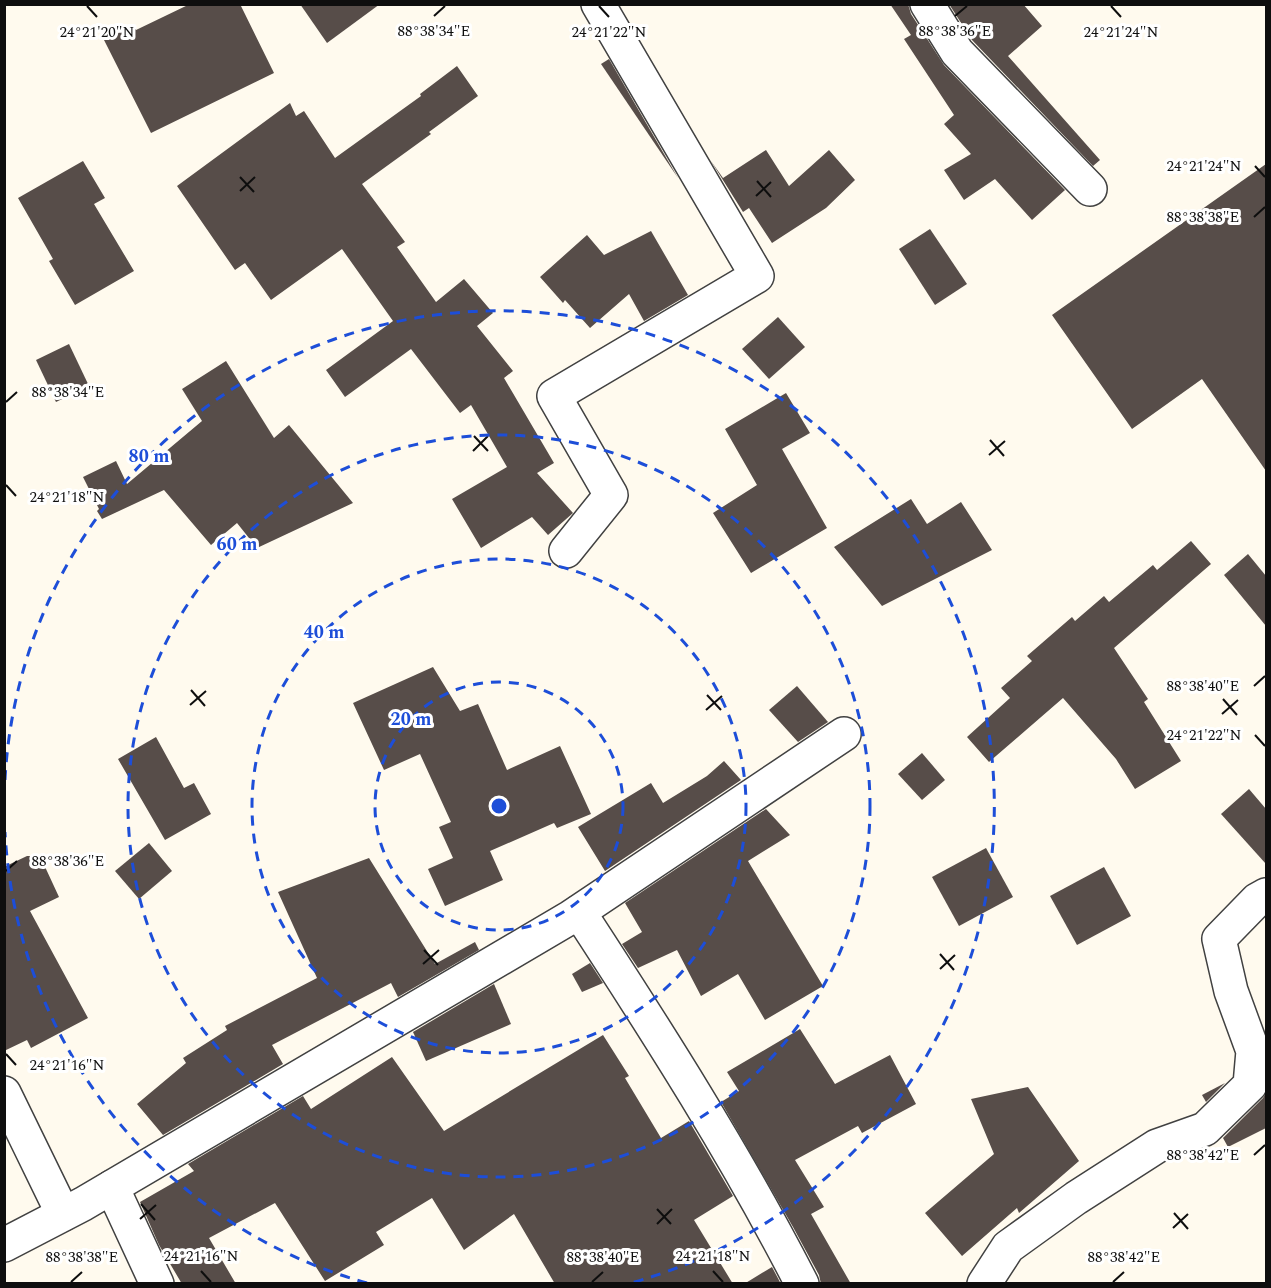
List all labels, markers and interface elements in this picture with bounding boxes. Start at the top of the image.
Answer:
text: 88°38'34"E [398,20,470,43]
text: 88°38'36"E [919,20,991,43]
text: 24°21'20"N [60,21,135,44]
text: 24°21'22"N [572,21,647,44]
text: 24°21'24"N [1084,21,1159,44]
text: 24°21'24"N [1167,155,1242,178]
text: 88°38'38"E [1167,206,1239,229]
text: 88°38'34"E [32,381,104,404]
text: 80 m [129,443,169,470]
text: 24°21'18"N [30,486,105,509]
text: 60 m [217,531,257,558]
text: 40 m [304,619,344,646]
text: 88°38'40"E [1167,675,1239,698]
text: 20 m [391,706,431,733]
text: 24°21'22"N [1167,724,1242,747]
centre of rings [489,796,509,816]
text: 88°38'36"E [32,850,104,873]
text: 24°21'16"N [30,1054,105,1077]
text: 88°38'42"E [1167,1144,1239,1167]
text: 24°21'16"N [164,1245,239,1268]
text: 24°21'18"N [676,1245,751,1268]
text: 88°38'38"E [46,1246,118,1269]
text: 88°38'40"E [567,1246,639,1269]
text: 88°38'42"E [1088,1246,1160,1269]

